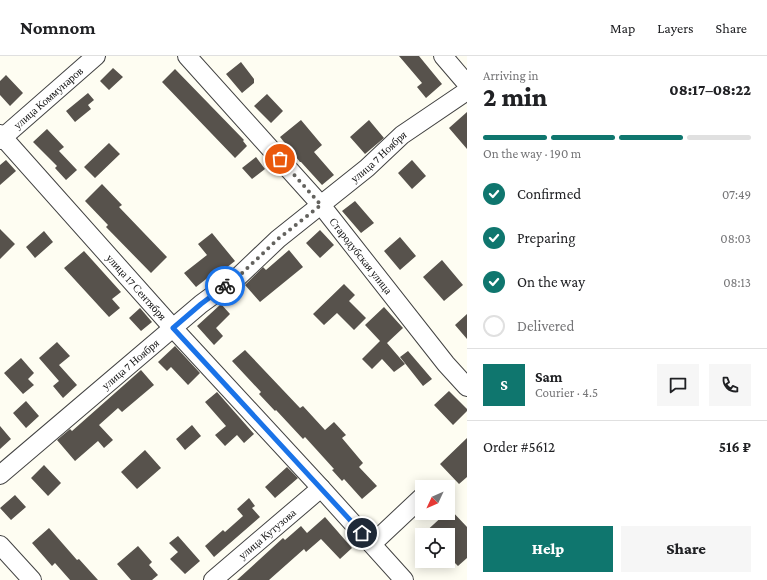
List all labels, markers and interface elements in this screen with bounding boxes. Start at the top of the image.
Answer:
text: Nomnom [20,17,96,38]
text: Map [610,20,635,36]
text: Layers [657,20,694,36]
text: Share [716,20,747,36]
street label: улица Коммунаров [11,64,85,131]
text: Arriving in [483,68,539,83]
text: 08:17–08:22 [669,82,751,98]
text: 2 min [483,83,547,112]
street label: улица 7 Ноября [348,128,408,185]
pin [263,142,297,176]
text: On the way · 190 m [483,146,581,161]
icon: bag [269,148,291,170]
icon: check [483,183,505,205]
text: Confirmed [517,186,581,202]
text: 07:49 [722,187,751,202]
street label: Стародубская улица [327,215,395,296]
icon: check [483,227,505,249]
text: Preparing [517,230,576,246]
text: 08:03 [720,231,751,246]
street label: улица 17 Сентября [104,252,169,322]
courier [205,266,245,306]
icon: check [483,271,505,293]
text: On the way [517,274,585,290]
icon: bike [214,275,236,297]
text: 08:13 [723,275,751,290]
text: Delivered [517,318,574,334]
street label: улица 7 Ноября [99,337,161,392]
button: chat [657,364,699,406]
button: phone [709,364,751,406]
text: Sam [535,369,563,385]
text: S [500,377,508,393]
text: Courier · 4.5 [535,385,598,400]
text: Order #5612 [483,439,555,455]
text: 516 ₽ [719,439,751,455]
north arrow [415,480,455,520]
map controls [415,480,455,568]
street label: улица Кутузова [236,506,298,562]
pin [345,516,379,550]
icon: home [351,522,373,544]
button: Help [483,526,613,572]
button: Share [621,526,751,572]
button: locate [415,528,455,568]

